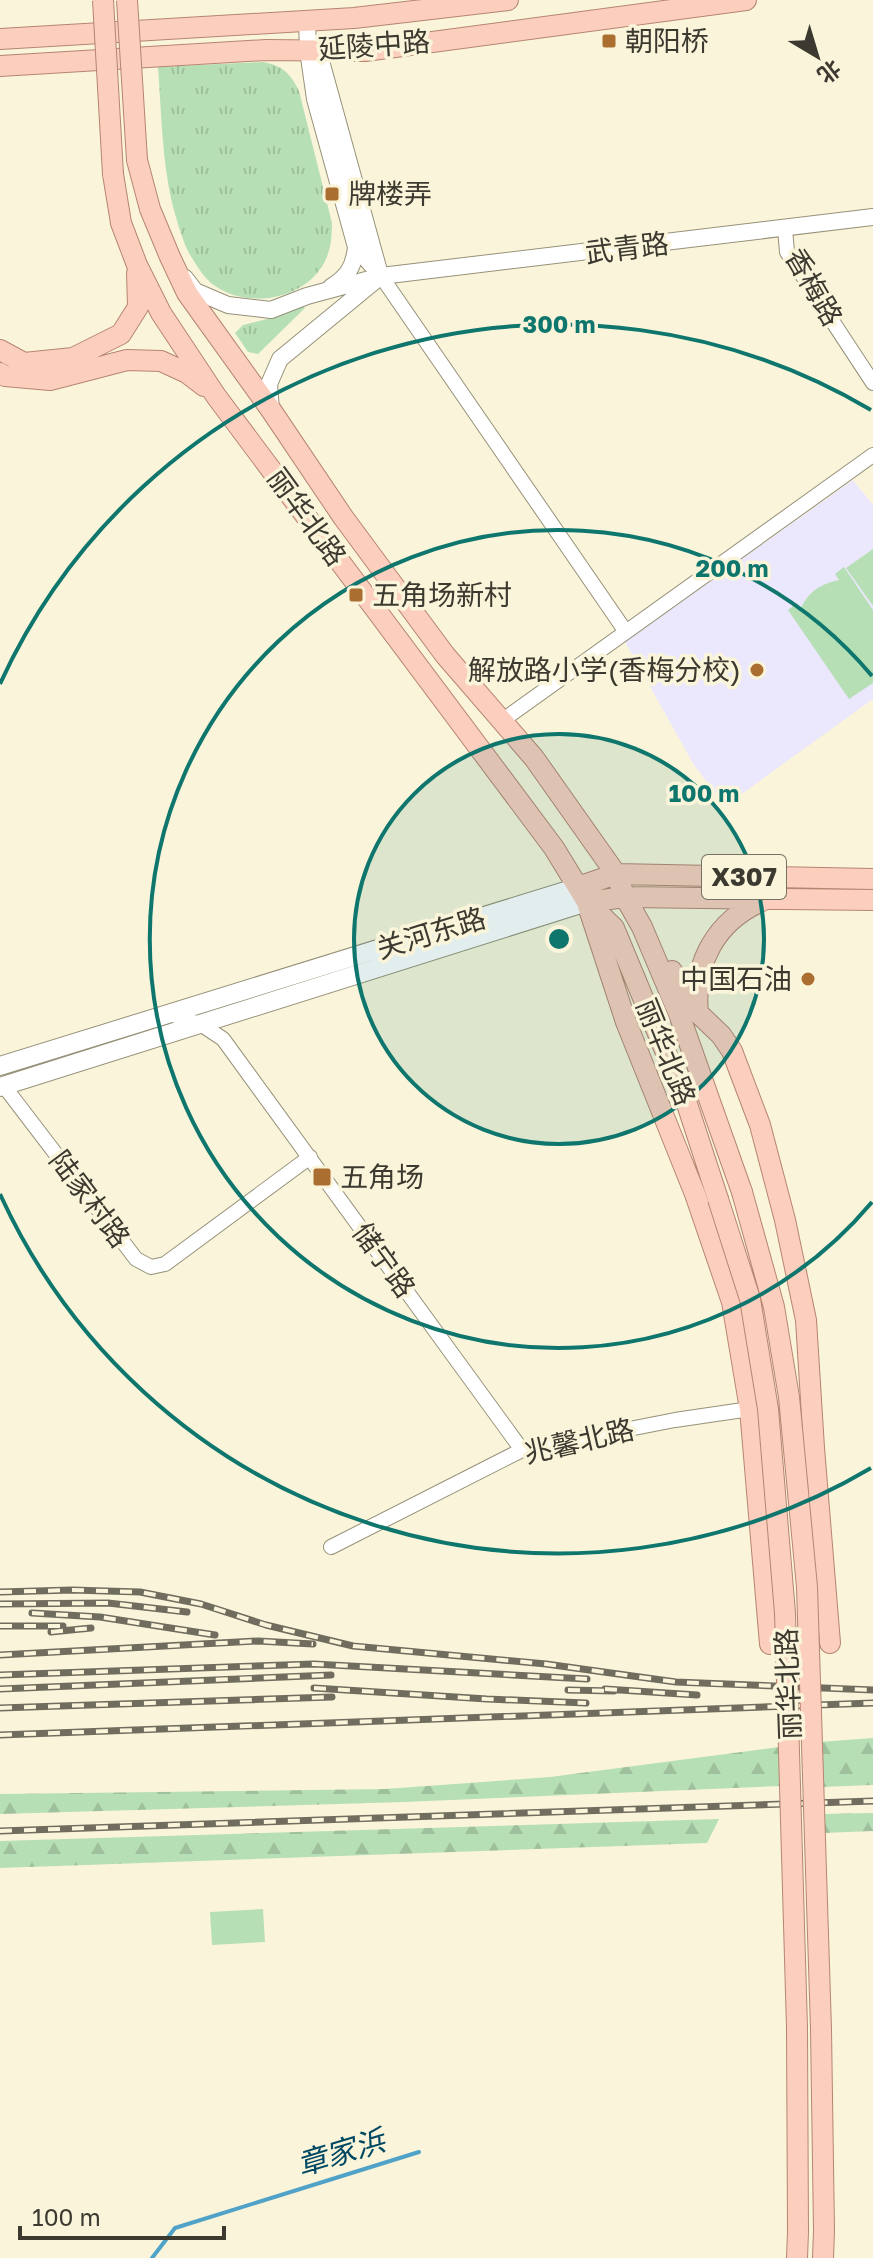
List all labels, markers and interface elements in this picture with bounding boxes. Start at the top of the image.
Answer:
north arrow [777,16,857,96]
street label: 延陵中路 [317,24,431,65]
place label: 朝阳桥 [625,24,709,57]
marker: 朝阳桥 [600,32,618,50]
text: 北 [813,55,847,90]
place label: 牌楼弄 [348,177,432,210]
marker: 牌楼弄 [323,185,341,203]
street label: 武青路 [583,226,671,269]
street label: 香梅路 [779,242,850,331]
text: 300 m [523,309,595,338]
street label: 丽华北路 [261,462,354,572]
text: 200 m [696,553,768,582]
place label: 五角场新村 [372,578,512,611]
marker: 五角场新村 [347,586,365,604]
place label: 解放路小学(香梅分校) [468,653,741,686]
marker: 解放路小学(香梅分校) [748,661,766,679]
text: 100 m [669,778,739,807]
road number: X307 [702,855,786,899]
street label: 关河东路 [372,900,489,965]
centre of rings [545,925,573,953]
place label: 中国石油 [680,962,792,995]
marker: 中国石油 [799,970,817,988]
street label: 丽华北路 [630,994,703,1110]
street label: 陆家村路 [44,1144,137,1253]
place label: 五角场 [340,1160,424,1193]
marker: 五角场 [311,1166,333,1188]
street label: 储宁路 [346,1216,422,1303]
street label: 兆馨北路 [521,1412,637,1469]
street label: 丽华北路 [769,1627,806,1741]
water label: 章家浜 [292,2121,392,2182]
scale bar [20,2190,224,2240]
text: 100 m [32,2202,101,2231]

